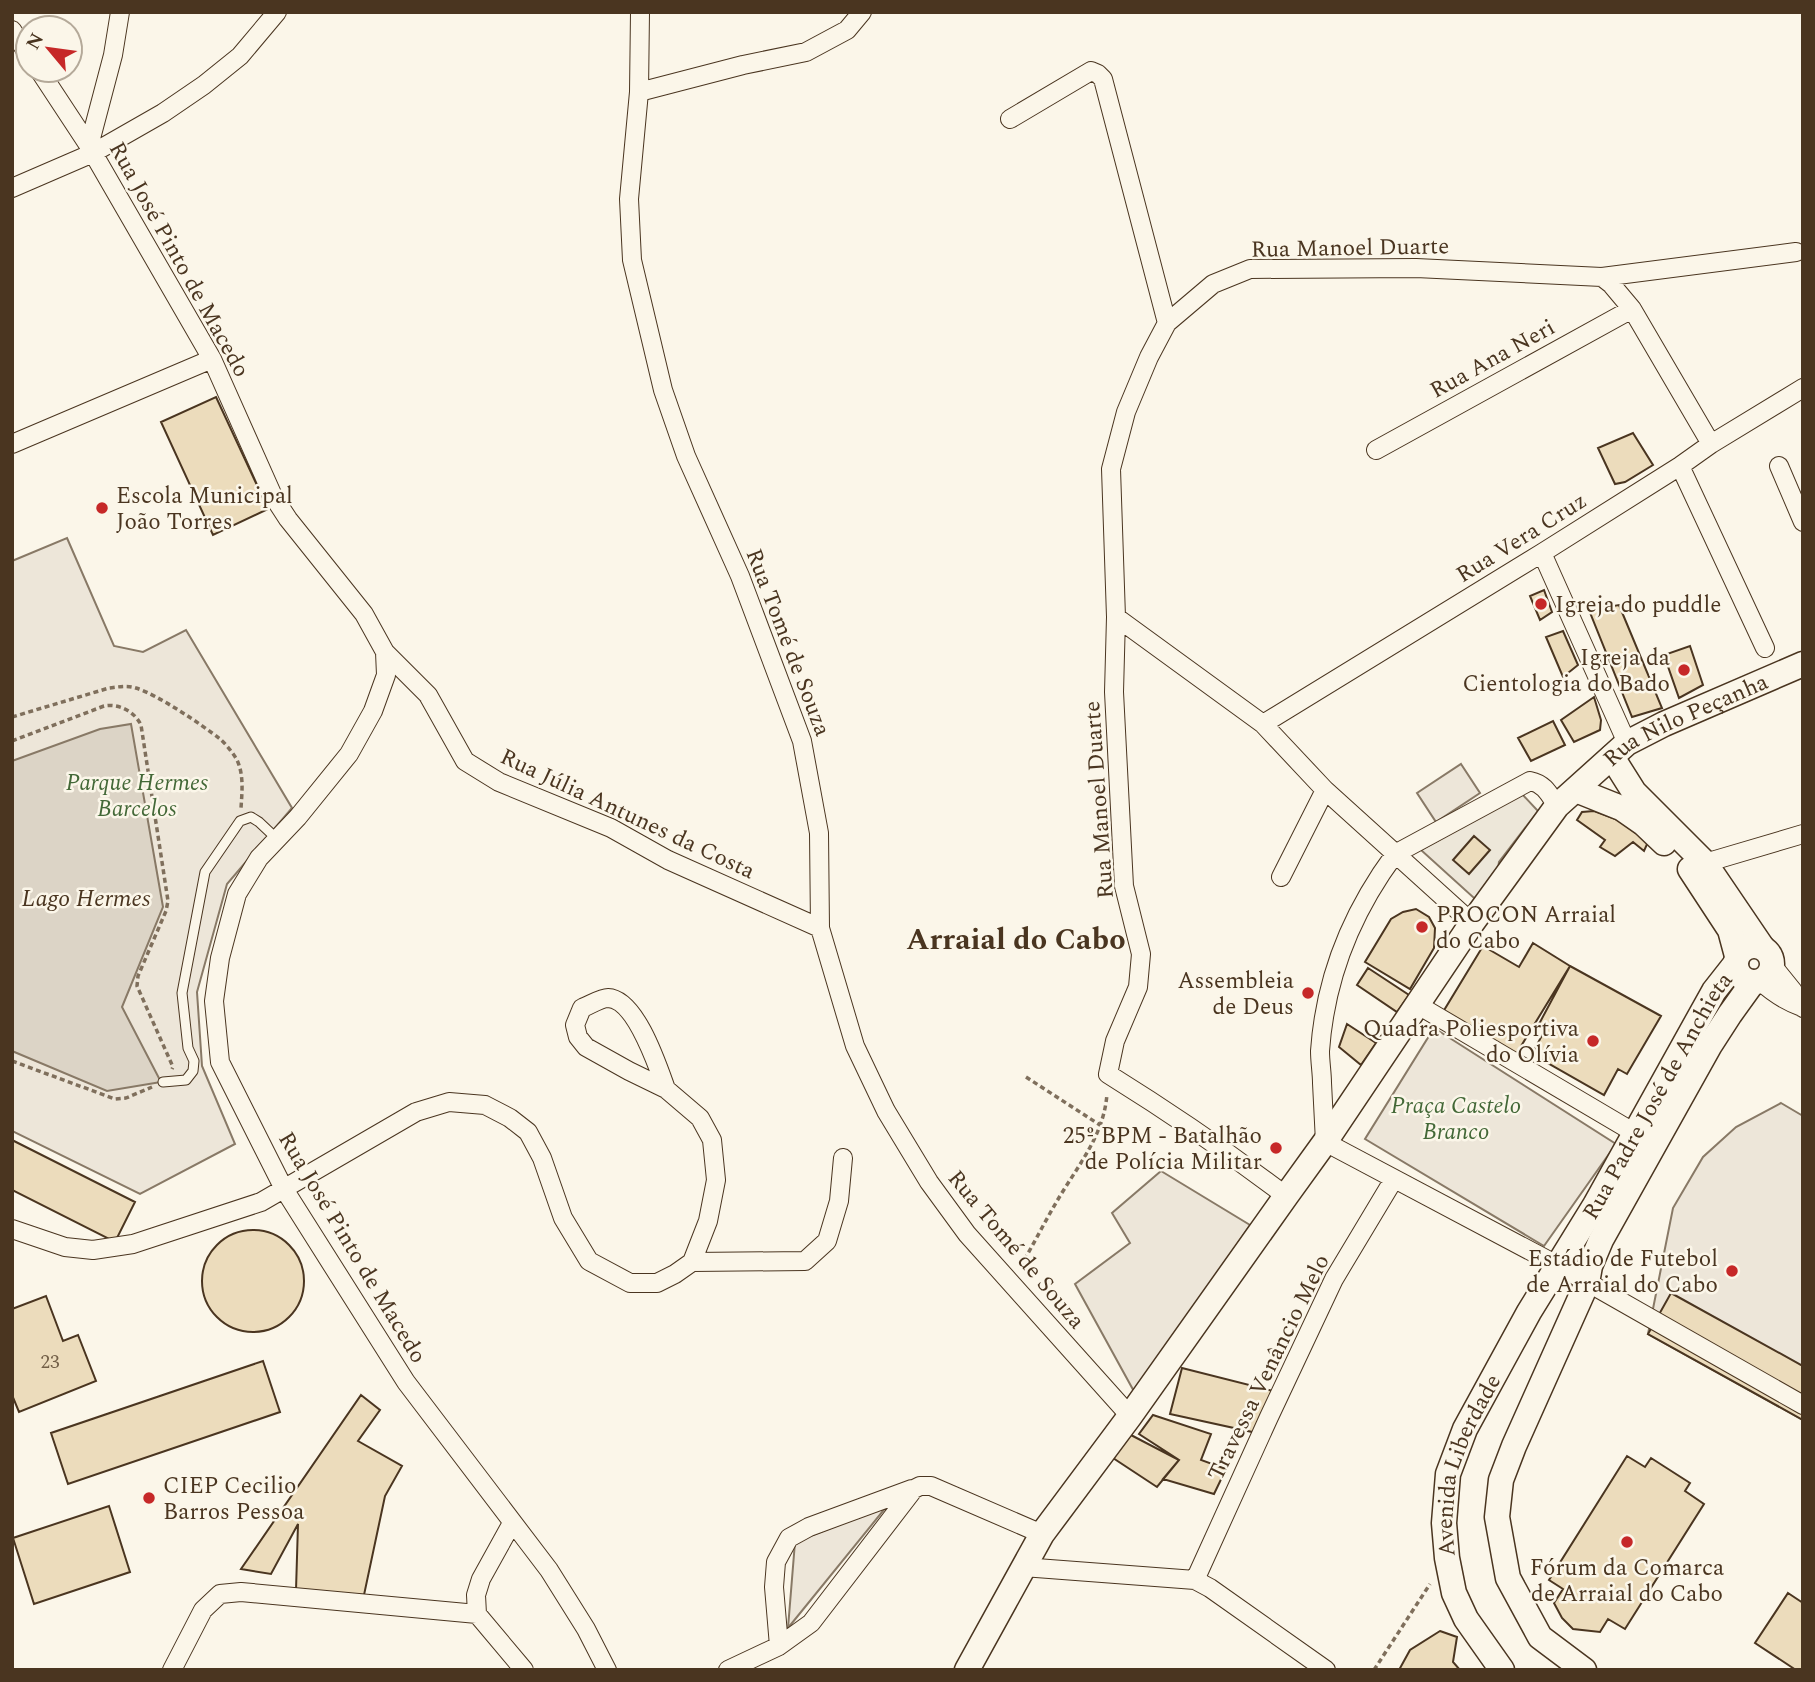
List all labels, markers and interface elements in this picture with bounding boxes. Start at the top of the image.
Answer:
north arrow [14,14,84,84]
text: N [19,28,52,55]
street label: Rua José Pinto de Macedo [99,135,258,384]
street label: Rua Manoel Duarte [1251,229,1449,268]
street label: Rua Ana Neri [1424,310,1562,408]
place label: Escola Municipal João Torres [116,479,293,540]
street label: Rua Vera Cruz [1450,484,1594,592]
marker: Escola Municipal João Torres [94,500,110,516]
street label: Rua Tomé de Souza [736,544,840,742]
place label: Igreja do puddle [1555,588,1721,623]
marker: Igreja do puddle [1533,596,1549,612]
place label: Igreja da Cientologia do Bado [1462,641,1670,702]
marker: Igreja da Cientologia do Bado [1676,662,1692,678]
street label: Rua Nilo Peçanha [1596,665,1774,776]
street label: Rua Manoel Duarte [1075,700,1124,900]
street label: Rua Júlia Antunes da Costa [494,740,761,889]
park label: Parque Hermes Barcelos [66,766,208,827]
water label: Lago Hermes [22,881,151,917]
place label: PROCON Arraial do Cabo [1436,898,1616,959]
district label: Arraial do Cabo [906,917,1126,963]
marker: PROCON Arraial do Cabo [1414,919,1430,935]
place label: Assembleia de Deus [1177,964,1294,1025]
street label: Rua Padre José de Anchieta [1574,965,1742,1227]
marker: Assembleia de Deus [1300,985,1316,1001]
place label: Quadra Poliesportiva do Olívia [1363,1012,1579,1073]
marker: Quadra Poliesportiva do Olívia [1585,1033,1601,1049]
park label: Praça Castelo Branco [1391,1089,1521,1150]
place label: 25º BPM - Batalhão de Polícia Militar [1063,1119,1262,1180]
street label: Rua José Pinto de Macedo [268,1125,435,1370]
marker: 25º BPM - Batalhão de Polícia Militar [1268,1140,1284,1156]
street label: Rua Tomé de Souza [939,1163,1093,1337]
place label: Estádio de Futebol de Arraial do Cabo [1526,1242,1718,1303]
street label: Travessa Venâncio Melo [1199,1249,1339,1487]
marker: Estádio de Futebol de Arraial do Cabo [1724,1263,1740,1279]
house number: 23 [40,1348,60,1377]
street label: Avenida Liberdade [1428,1368,1511,1558]
place label: CIEP Cecilio Barros Pessoa [163,1469,305,1530]
marker: CIEP Cecilio Barros Pessoa [141,1490,157,1506]
marker: Fórum da Comarca de Arraial do Cabo [1619,1534,1635,1550]
place label: Fórum da Comarca de Arraial do Cabo [1530,1551,1724,1612]

